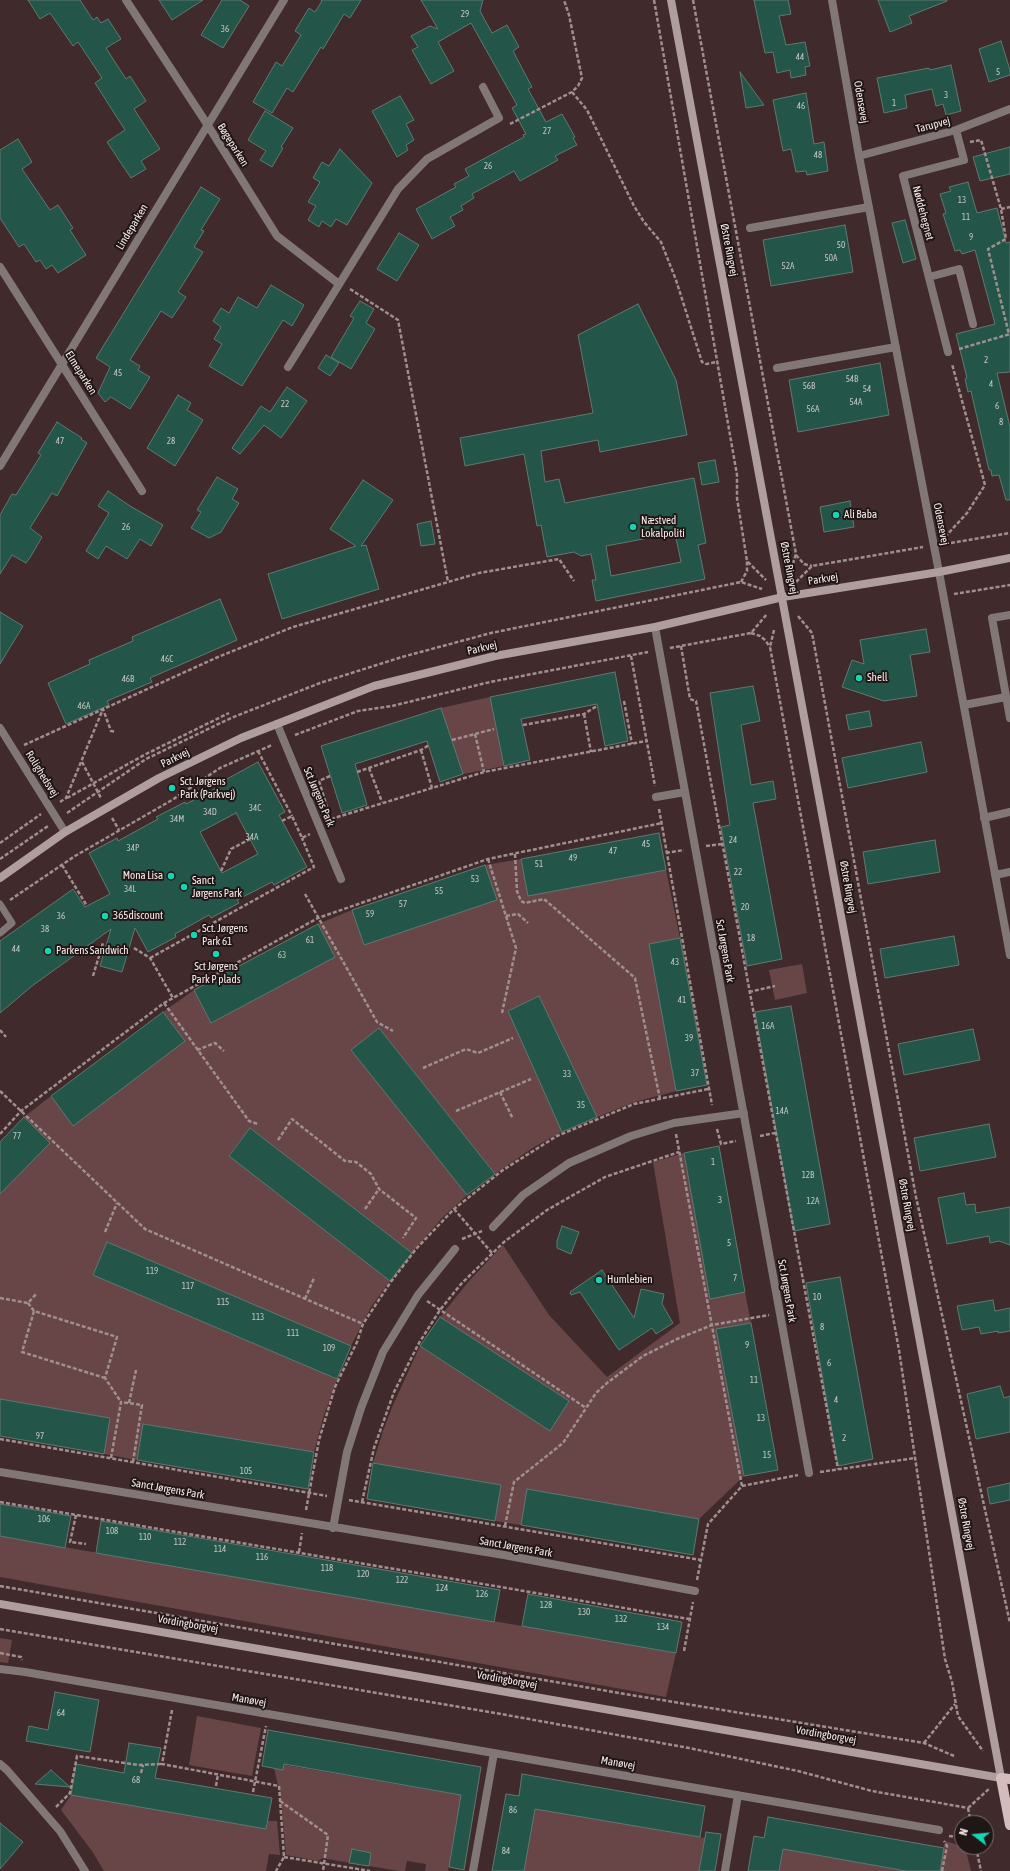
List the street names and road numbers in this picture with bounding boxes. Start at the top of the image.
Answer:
street label: Odensevej [851,80,871,124]
street label: Tarupvej [914,114,952,136]
street label: Bøgeparken [215,121,251,169]
street label: Nøddehegnet [909,184,937,242]
street label: Lindeparken [113,202,151,252]
street label: Østre Ringvej [717,223,741,277]
street label: Elmeparken [62,349,100,397]
street label: Odensevej [930,502,952,546]
street label: Østre Ringvej [777,541,801,595]
street label: Parkvej [807,570,839,588]
street label: Parkvej [466,638,498,658]
street label: Parkvej [158,745,192,771]
street label: Rolighedsvej [23,748,61,800]
street label: Sct Jørgens Park [301,765,337,829]
street label: Østre Ringvej [837,860,859,914]
street label: Sct Jørgens Park [713,919,737,983]
street label: Østre Ringvej [896,1178,918,1232]
street label: Sct Jørgens Park [775,1259,799,1323]
street label: Sanct Jørgens Park [130,1476,206,1502]
street label: Østre Ringvej [955,1497,977,1551]
street label: Sanct Jørgens Park [478,1534,554,1560]
street label: Vordingborgvej [157,1612,219,1636]
street label: Vordingborgvej [476,1668,538,1692]
street label: Manøvej [231,1690,267,1710]
street label: Vordingborgvej [795,1723,857,1747]
street label: Manøvej [600,1753,636,1773]

